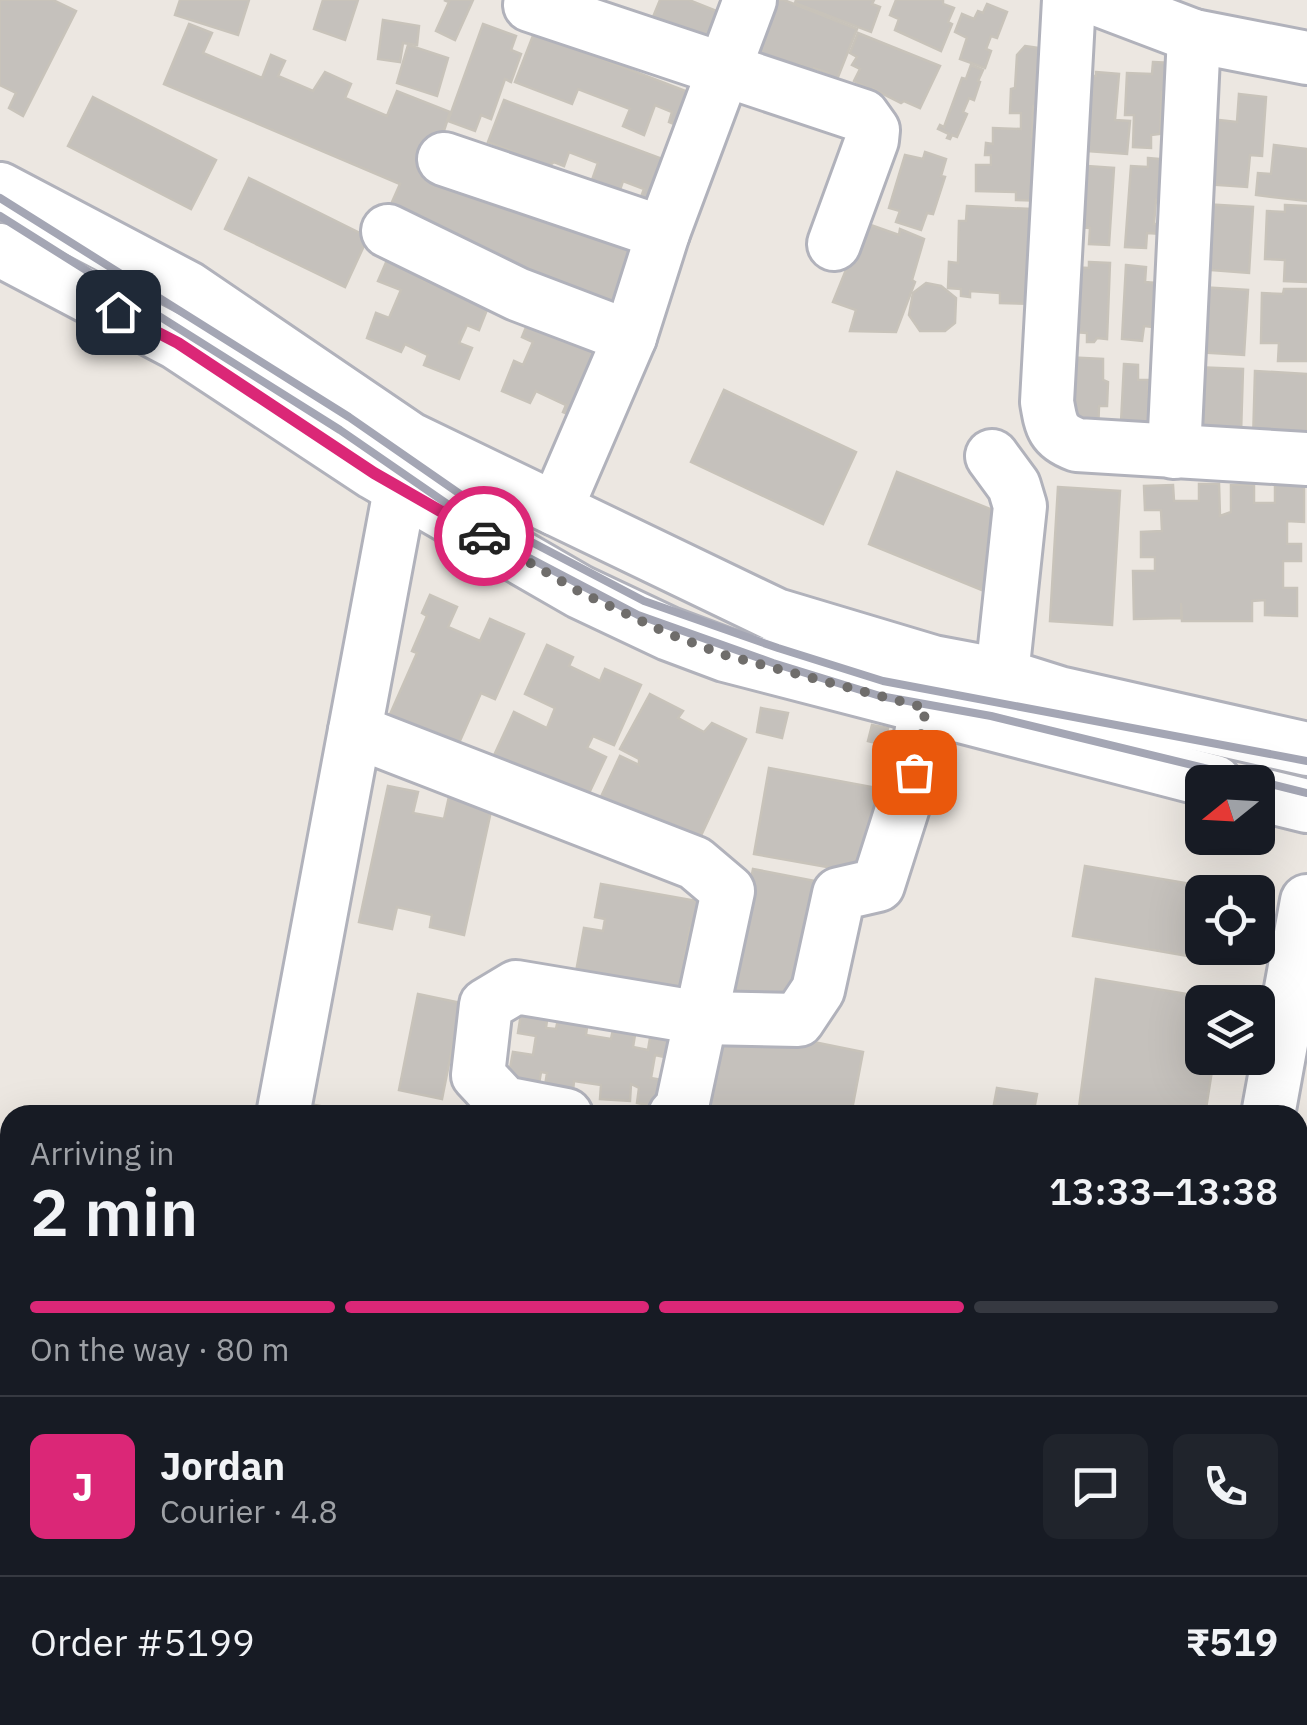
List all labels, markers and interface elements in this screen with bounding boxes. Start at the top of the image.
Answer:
pin [76,270,161,355]
icon: home [91,285,146,340]
courier [434,486,534,586]
icon: car [457,509,512,564]
pin [872,730,957,815]
icon: bag [887,745,942,800]
north arrow [1185,765,1275,855]
map controls [1185,765,1275,1075]
button: locate [1185,875,1275,965]
button: layers [1185,985,1275,1075]
text: Arriving in [30,1132,175,1174]
text: 13:33–13:38 [1049,1166,1278,1215]
text: 2 min [30,1169,198,1254]
text: On the way · 80 m [30,1328,290,1370]
button: chat [1043,1434,1148,1539]
button: phone [1173,1434,1278,1539]
text: Jordan [160,1441,285,1490]
text: J [72,1462,93,1511]
text: Courier · 4.8 [160,1490,338,1532]
text: Order #5199 [30,1617,255,1666]
text: ₹519 [1186,1617,1278,1666]

